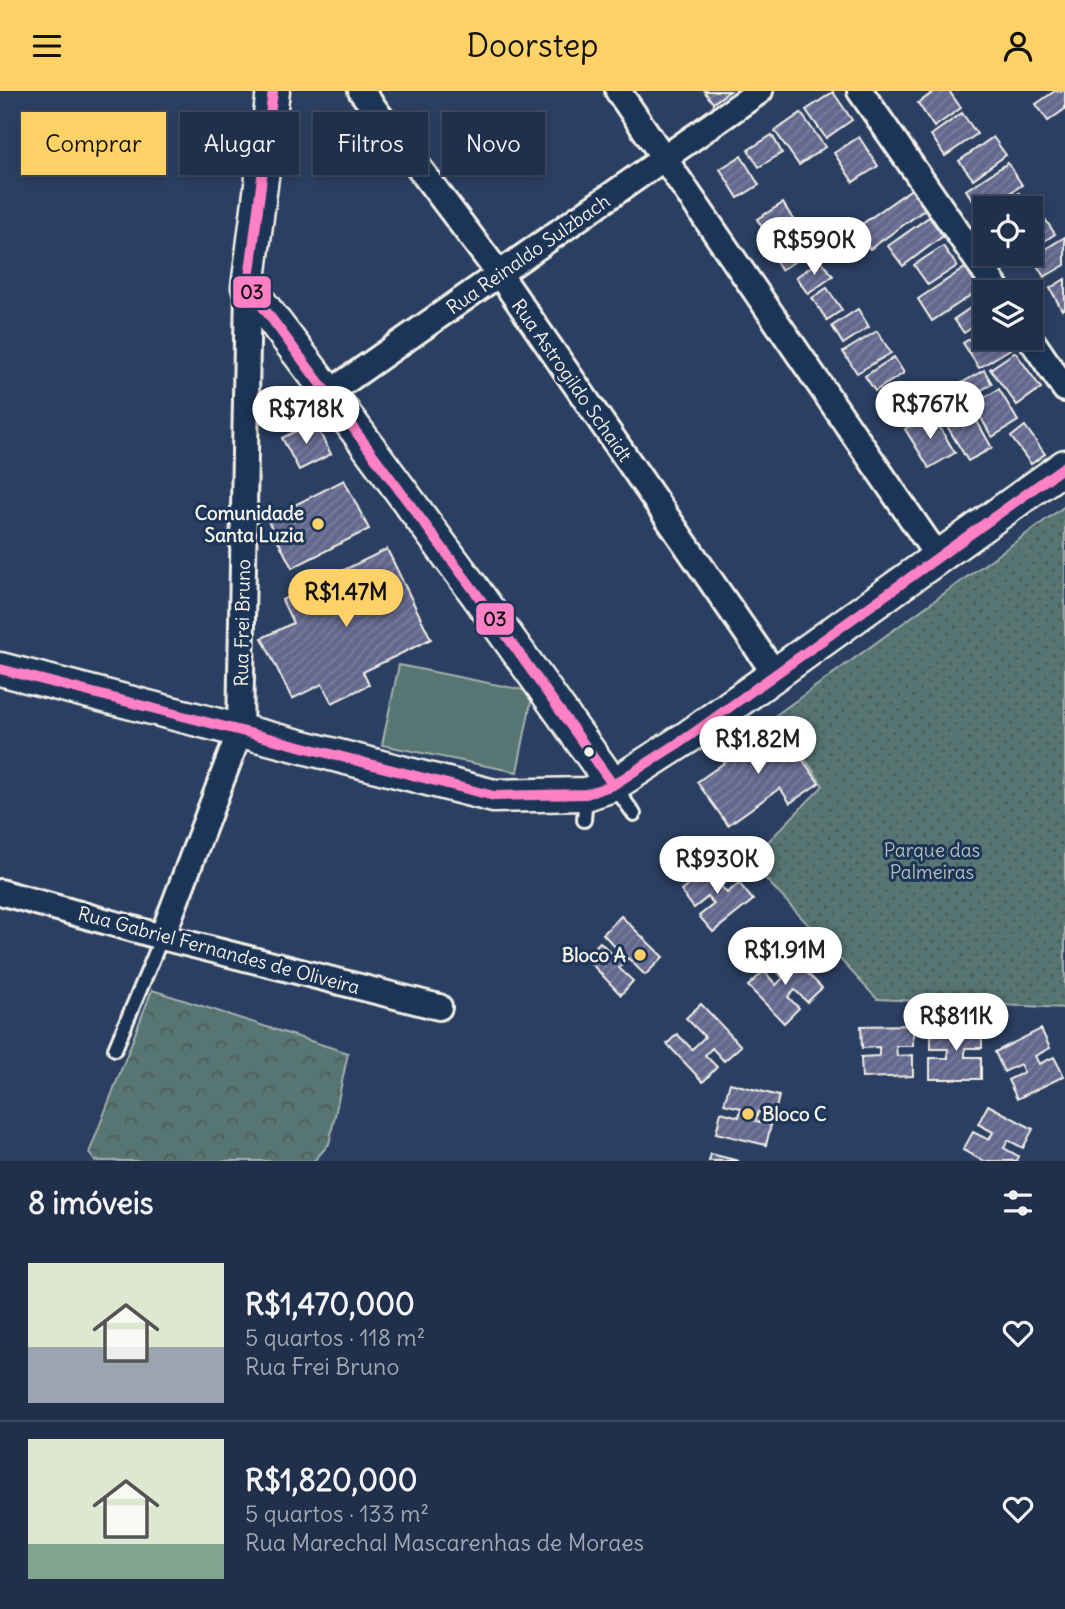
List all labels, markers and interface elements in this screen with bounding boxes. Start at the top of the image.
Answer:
text: Doorstep [466,25,599,66]
icon: menu [28,27,66,65]
icon: person [999,27,1037,65]
chip: Comprar [21,112,166,175]
chip: Alugar [180,112,299,175]
chip: Filtros [313,112,428,175]
chip: Novo [442,112,545,175]
street label: Rua Reinaldo Sulzbach [442,189,614,319]
map controls [973,196,1043,350]
button: locate [973,196,1043,266]
pin: R$590K [757,218,871,277]
text: R$590K [772,225,856,254]
line badge: 03 [232,275,272,309]
text: 03 [240,280,264,304]
button: layers [973,280,1043,350]
street label: Rua Astrogildo Schaidt [507,294,637,466]
pin: R$767K [873,381,987,441]
pin: R$718K [249,387,363,446]
text: R$767K [891,389,969,418]
text: R$718K [268,394,344,423]
place label: Comunidade Santa Luzia [195,501,304,547]
marker: Comunidade Santa Luzia [310,516,326,532]
street label: Rua Frei Bruno [229,559,255,687]
pin: R$1.47M [281,569,411,629]
text: R$1.47M [304,577,388,606]
line badge: 03 [475,602,515,636]
text: 03 [483,607,507,631]
pin: R$1.82M [693,717,823,776]
text: R$1.82M [715,724,801,753]
unlabelled marker [582,745,596,759]
pin: R$930K [660,837,774,896]
park label: Parque das Palmeiras [884,838,980,884]
text: R$930K [675,844,759,873]
street label: Rua Gabriel Fernandes de Oliveira [76,901,363,999]
pin: R$1.91M [720,927,850,987]
text: R$1.91M [744,935,826,964]
place label: Bloco A [562,943,626,967]
marker: Bloco A [632,947,648,963]
pin: R$811K [899,993,1013,1053]
text: R$811K [919,1001,993,1030]
place label: Bloco C [762,1102,827,1126]
marker: Bloco C [740,1106,756,1122]
text: 8 imóveis [28,1184,153,1222]
icon: filters [999,1184,1037,1222]
text: R$1,470,000 [245,1285,415,1323]
icon: home [84,1291,168,1375]
icon: heart [999,1314,1037,1352]
text: 5 quartos · 118 m² [245,1323,425,1352]
text: Rua Frei Bruno [245,1352,399,1381]
text: R$1,820,000 [245,1461,417,1499]
icon: home [84,1467,168,1551]
icon: heart [999,1490,1037,1528]
text: 5 quartos · 133 m² [245,1499,429,1528]
text: Rua Marechal Mascarenhas de Moraes [245,1528,644,1557]

